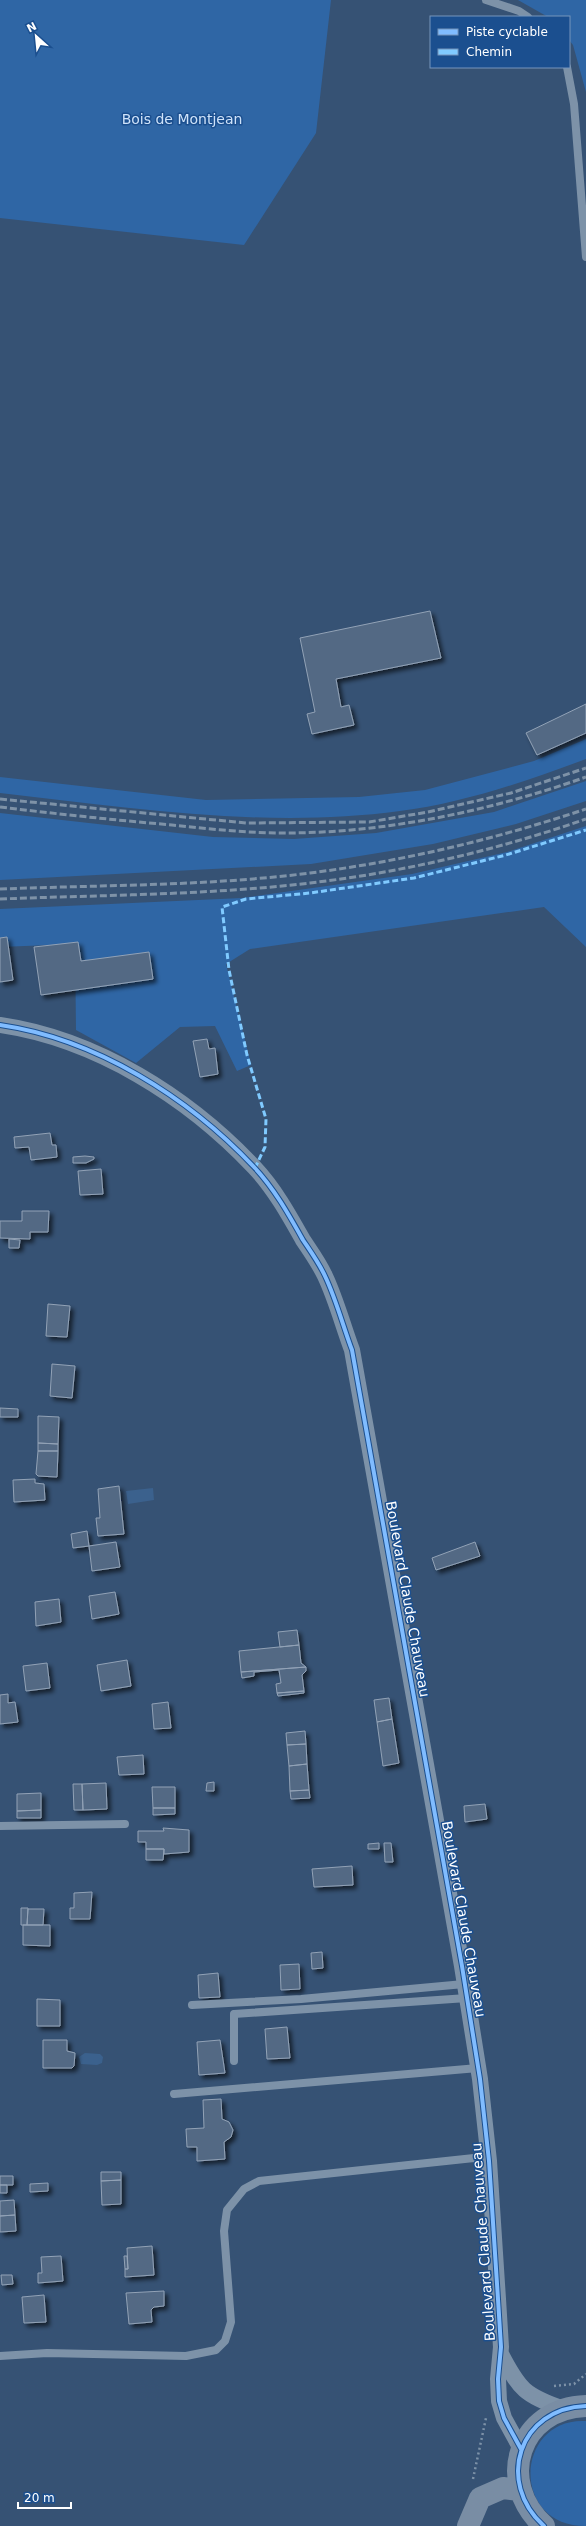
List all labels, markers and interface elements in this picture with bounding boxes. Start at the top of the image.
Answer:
north arrow [16,16,56,56]
legend [430,16,570,68]
text: N [25,20,39,35]
text: Piste cyclable [466,25,548,39]
text: Chemin [466,45,512,59]
park label: Bois de Montjean [122,111,242,127]
street label: Boulevard Claude Chauveau [383,1500,433,1698]
street label: Boulevard Claude Chauveau [439,1820,489,2018]
street label: Boulevard Claude Chauveau [468,2142,498,2342]
scale bar [18,2484,71,2510]
text: 20 m [24,2491,55,2505]

